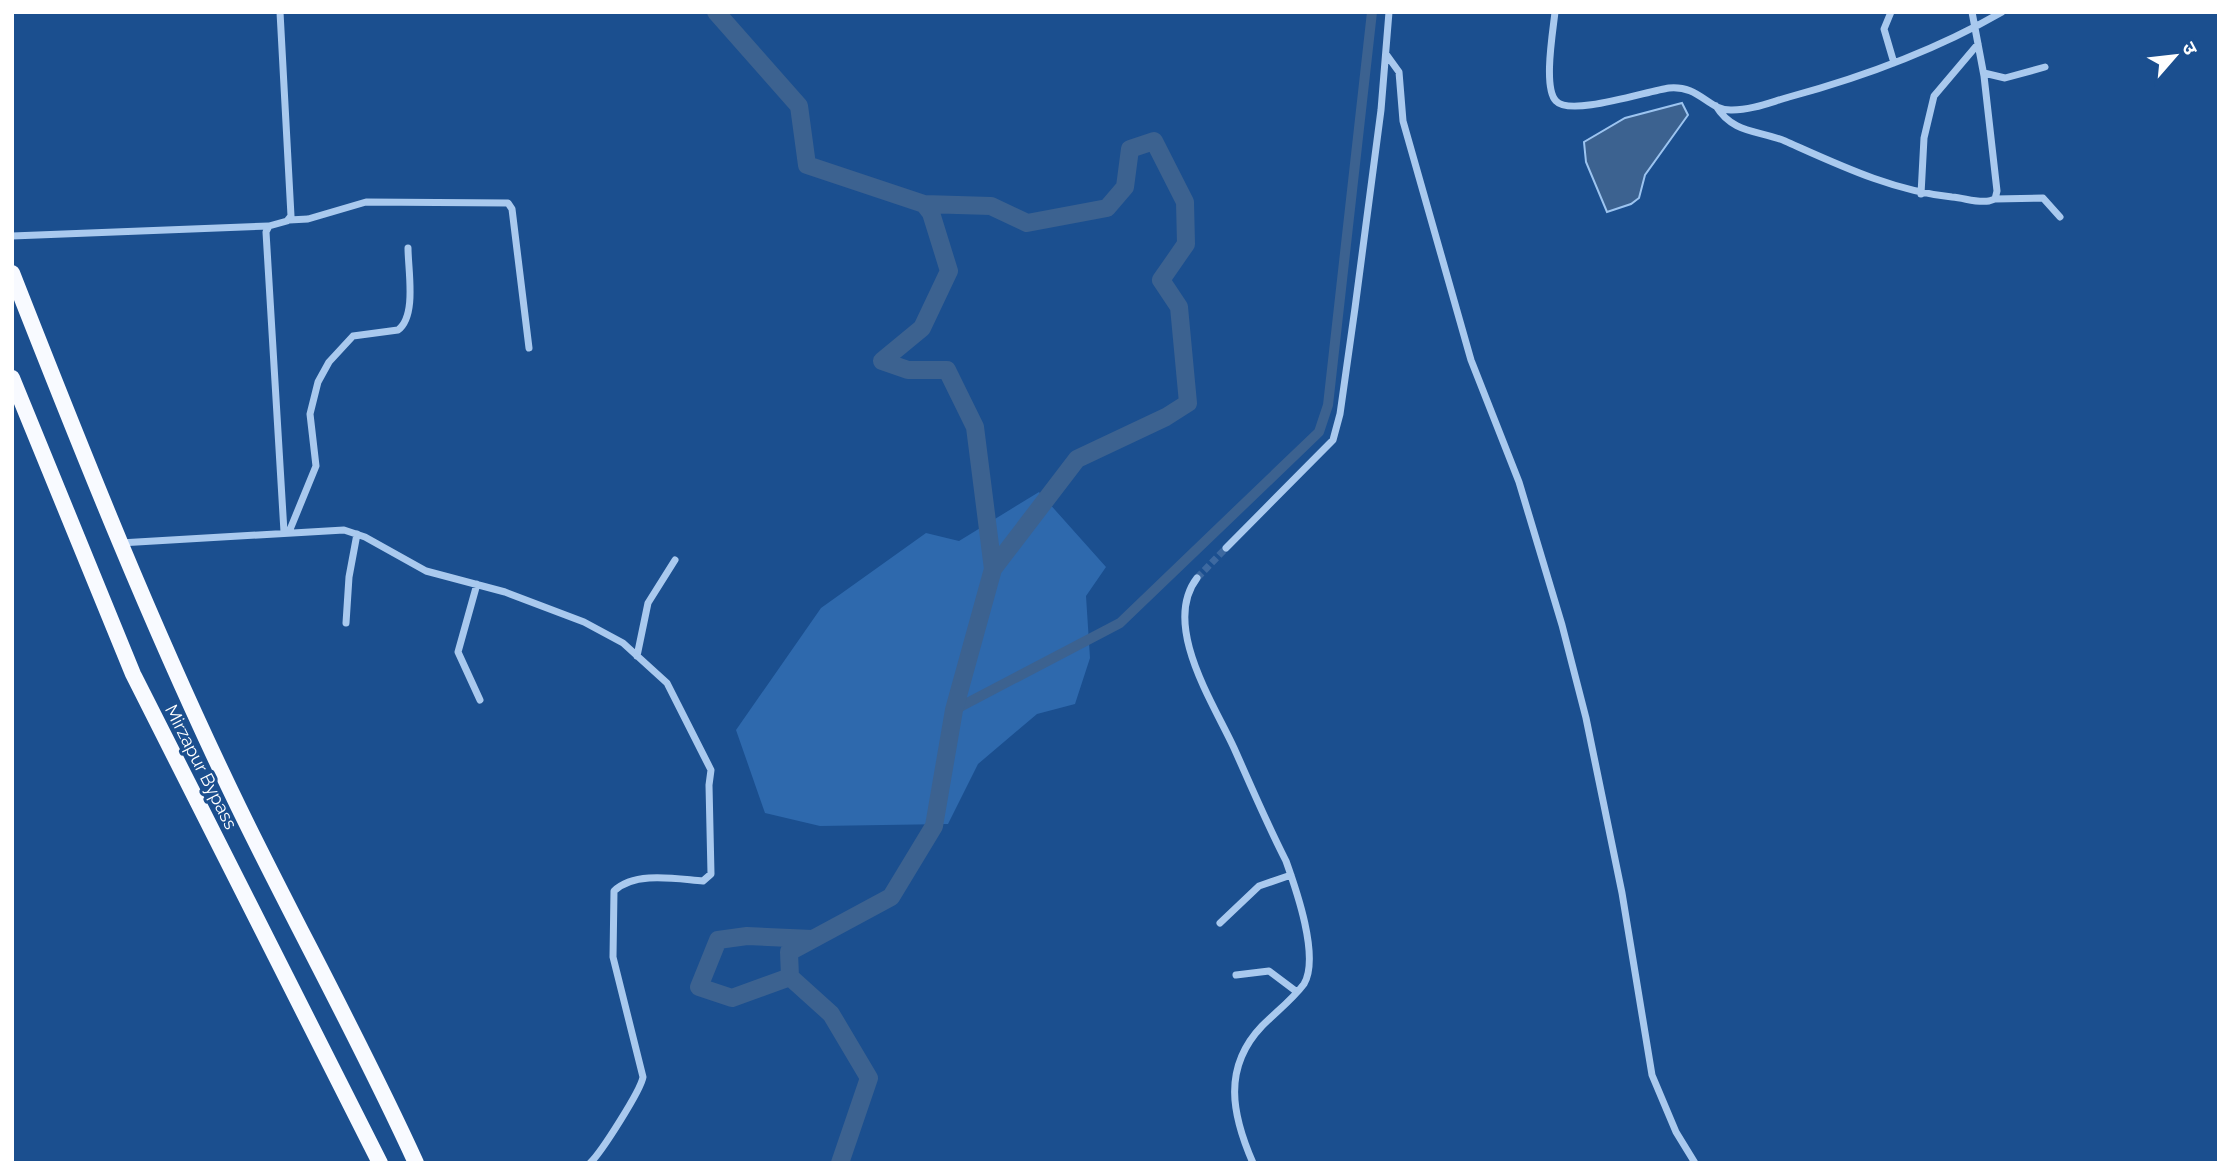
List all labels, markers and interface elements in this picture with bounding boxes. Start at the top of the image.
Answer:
north arrow [2140,21,2210,91]
text: उ [2178,38,2203,59]
street label: Mirzapur Bypass [161,701,242,833]

